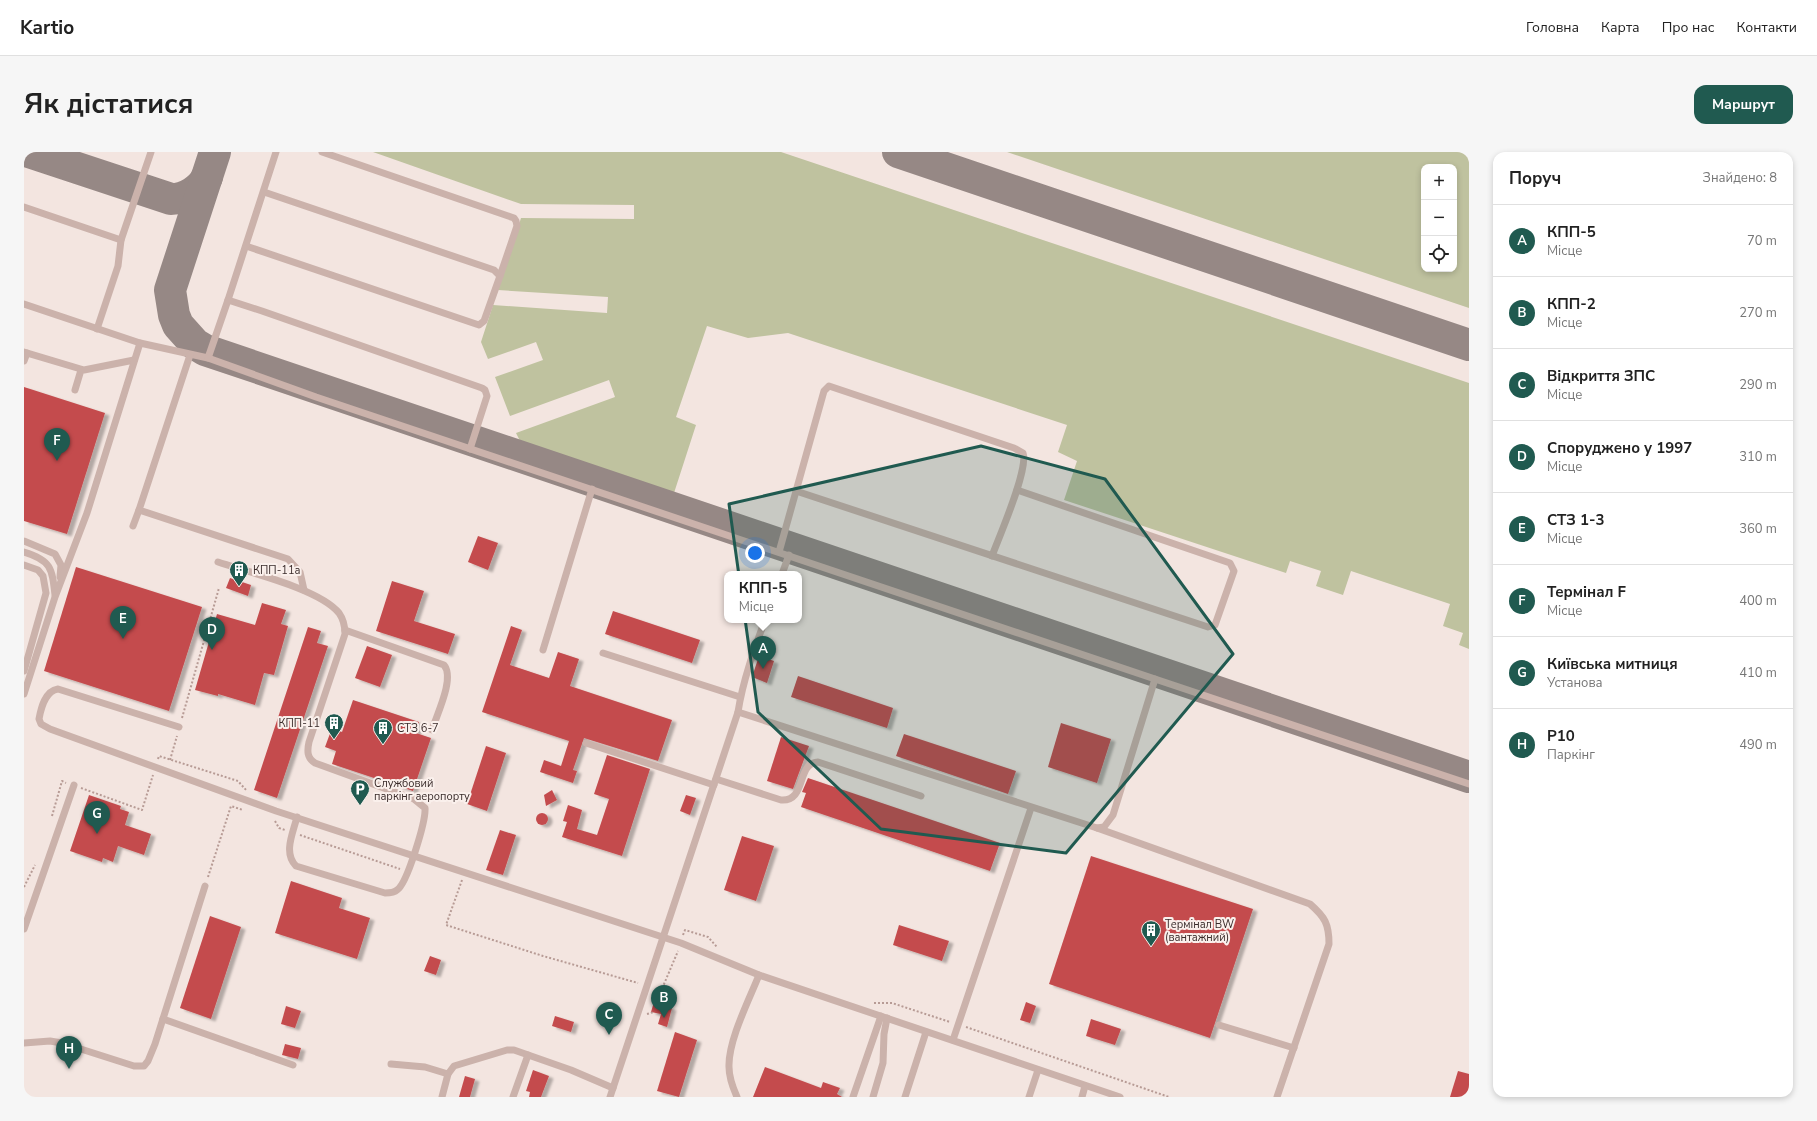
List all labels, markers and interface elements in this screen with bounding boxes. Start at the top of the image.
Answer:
text: Kartio [20,15,74,41]
text: Головна [1526,18,1579,37]
text: Карта [1601,18,1640,37]
text: Про нас [1662,18,1714,37]
text: Контакти [1736,18,1797,37]
text: Як дістатися [24,85,193,123]
button: Маршрут [1694,85,1793,124]
map controls [1421,164,1457,272]
button: + [1421,164,1457,200]
text: Поруч [1509,167,1561,190]
text: Знайдено: 8 [1703,169,1777,187]
button: − [1421,200,1457,236]
text: КПП-5 [1547,222,1596,242]
text: A [1517,232,1527,250]
text: 70 m [1747,232,1777,250]
button: locate [1421,236,1457,272]
text: Місце [1547,242,1582,260]
text: КПП-2 [1547,294,1596,314]
text: B [1518,304,1526,322]
text: 270 m [1739,304,1777,322]
text: Місце [1547,314,1582,332]
text: Відкриття ЗПС [1547,366,1655,386]
text: C [1518,376,1526,394]
text: 290 m [1739,376,1777,394]
text: Місце [1547,386,1582,404]
pin: F [44,428,70,461]
text: Споруджено у 1997 [1547,438,1692,458]
text: D [1517,448,1527,466]
text: 310 m [1739,448,1777,466]
text: Місце [1547,458,1582,476]
text: СТЗ 1-3 [1547,510,1604,530]
text: E [1518,520,1526,538]
text: 360 m [1739,520,1777,538]
text: Місце [1547,530,1582,548]
your location [745,543,765,563]
building icon: КПП-11а [228,559,250,587]
place label: КПП-11а [253,563,301,578]
popup [724,571,802,623]
text: КПП-5 [739,578,787,598]
text: Термінал F [1547,582,1626,602]
text: F [1518,592,1526,610]
text: 400 m [1739,592,1777,610]
text: Місце [739,598,774,616]
text: Місце [1547,602,1582,620]
pin: E [110,606,136,639]
pin: D [199,617,225,650]
pin: A [750,636,776,669]
text: Київська митниця [1547,654,1678,674]
text: G [1517,664,1527,682]
text: 410 m [1739,664,1777,682]
text: Установа [1547,674,1603,692]
building icon: КПП-11 [323,712,345,740]
place label: КПП-11 [278,716,320,731]
building icon: СТЗ 6-7 [372,717,394,745]
place label: СТЗ 6-7 [397,721,439,736]
text: P10 [1547,726,1575,746]
text: H [1517,736,1527,754]
text: 490 m [1739,736,1777,754]
text: Паркінг [1547,746,1595,764]
place label: Службовий паркінг аеропорту [374,776,470,804]
parking icon: Службовий паркінг аеропорту [349,778,371,806]
pin: G [84,801,110,834]
place label: Термінал BW (вантажний) [1165,917,1234,945]
building icon: Термінал BW (вантажний) [1140,919,1162,947]
pin: B [651,985,677,1018]
pin: C [596,1002,622,1035]
pin: H [56,1036,82,1069]

